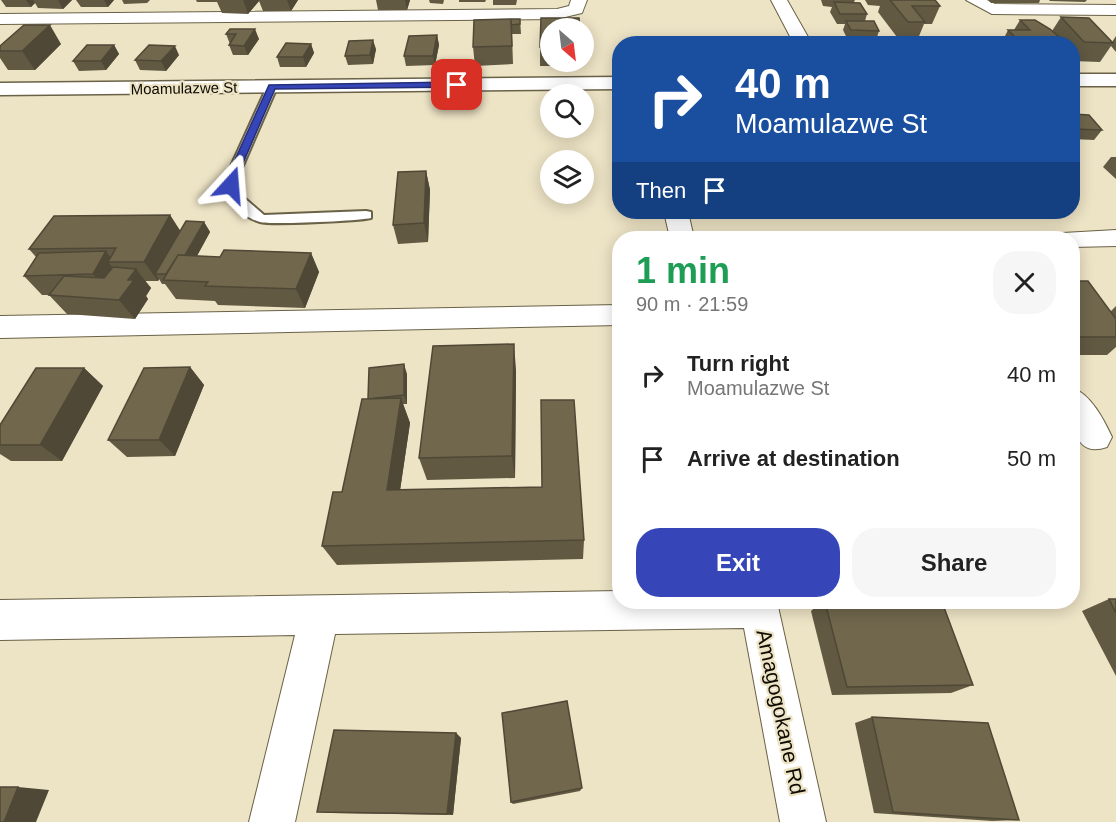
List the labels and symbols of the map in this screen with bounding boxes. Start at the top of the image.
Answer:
north arrow [540,18,594,72]
pin [431,59,482,110]
street label: Moamulazwe St [131,79,238,97]
position arrow [199,153,263,217]
street label: Amagogokane Rd [752,627,810,797]

